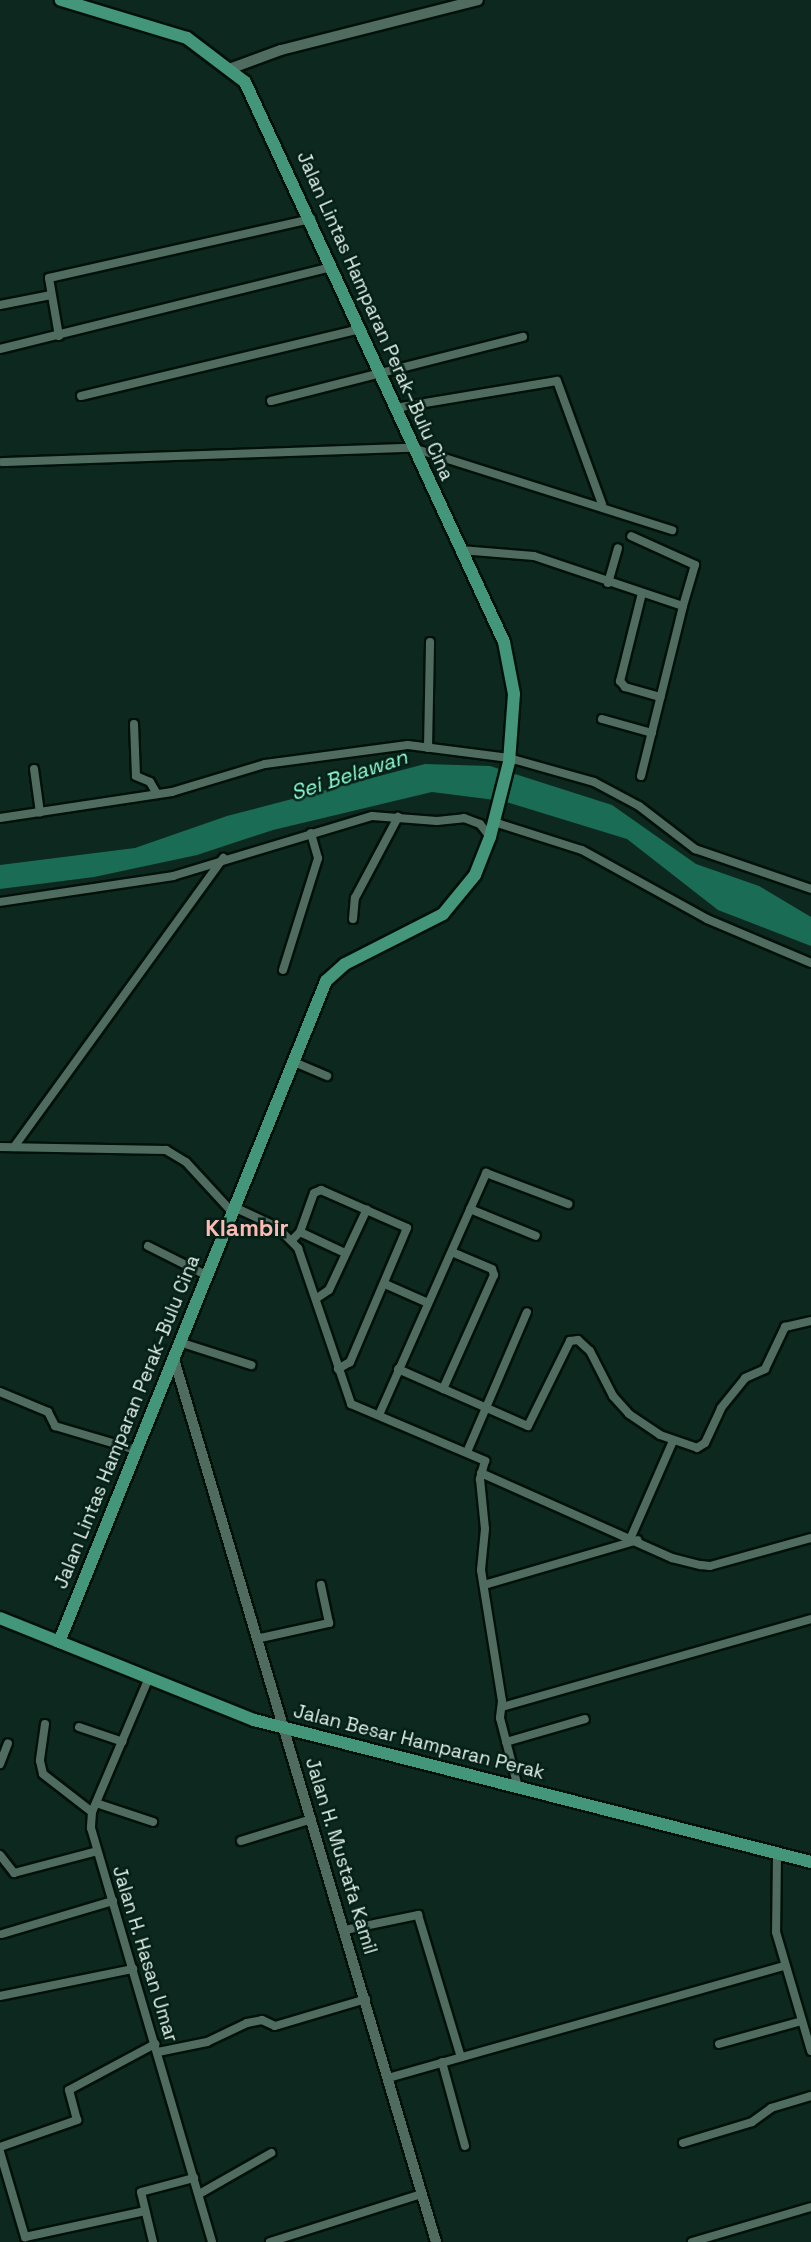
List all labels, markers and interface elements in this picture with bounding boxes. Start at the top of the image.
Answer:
street label: Jalan Lintas Hamparan Perak–Bulu Cina [292,148,458,484]
water label: Sei Belawan [288,744,410,806]
district label: Klambir [205,1214,289,1242]
street label: Jalan Lintas Hamparan Perak–Bulu Cina [49,1252,205,1592]
street label: Jalan Besar Hamparan Perak [291,1700,547,1784]
street label: Jalan H. Mustafa Kamil [300,1755,382,1957]
street label: Jalan H. Hasan Umar [107,1863,183,2045]

